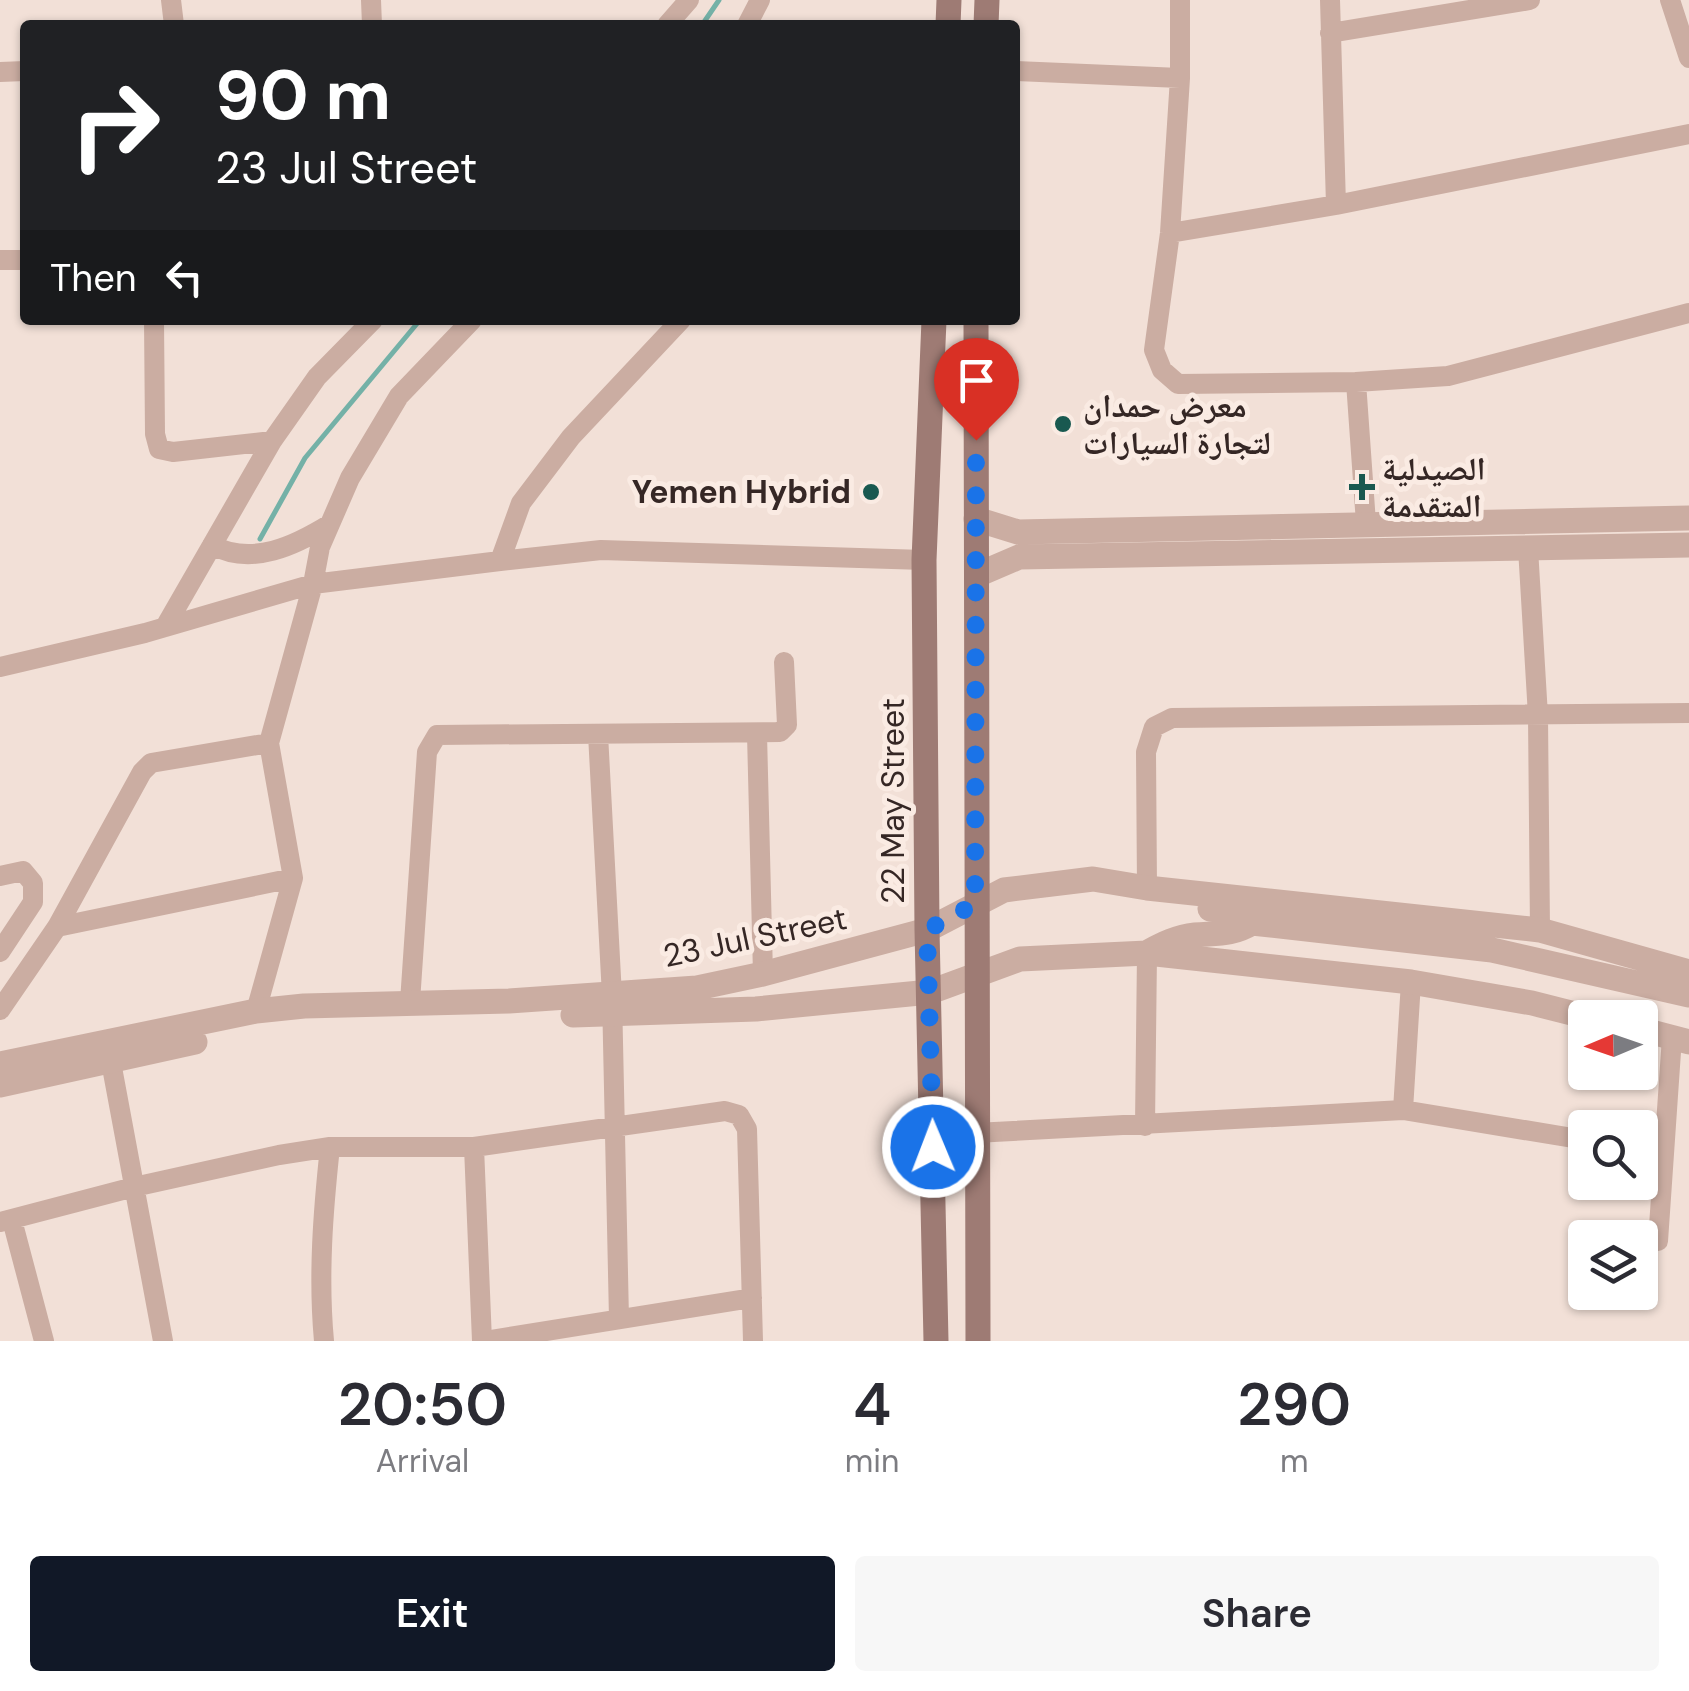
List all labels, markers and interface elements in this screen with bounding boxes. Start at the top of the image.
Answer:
text: 90 m [215,50,391,141]
icon: right [50,60,180,190]
text: 23 Jul Street [215,138,477,197]
icon: left [157,250,212,305]
text: Then [50,253,137,303]
pin [934,338,1019,441]
icon: arrive [949,353,1004,408]
place label: معرض حمدان لتجارة السيارات [1083,385,1271,464]
marker: معرض حمدان لتجارة السيارات [1052,413,1074,435]
place label: الصيدلية المتقدمة [1382,448,1486,527]
place label: Yemen Hybrid [632,471,851,513]
marker: الصيدلية المتقدمة [1351,476,1373,498]
marker: Yemen Hybrid [860,481,882,503]
street label: 22 May Street [872,698,914,904]
street label: 23 Jul Street [659,897,851,977]
north arrow [1568,1000,1658,1090]
map controls [1568,1000,1658,1310]
position arrow [881,1095,985,1199]
button: search [1568,1110,1658,1200]
button: layers [1568,1220,1658,1310]
text: 20:50 [338,1365,507,1444]
text: 4 [853,1365,891,1444]
text: 290 [1237,1365,1351,1444]
text: Arrival [376,1440,469,1482]
text: min [845,1440,899,1482]
text: m [1280,1440,1308,1482]
button: Exit [30,1556,835,1671]
button: Share [855,1556,1659,1671]

